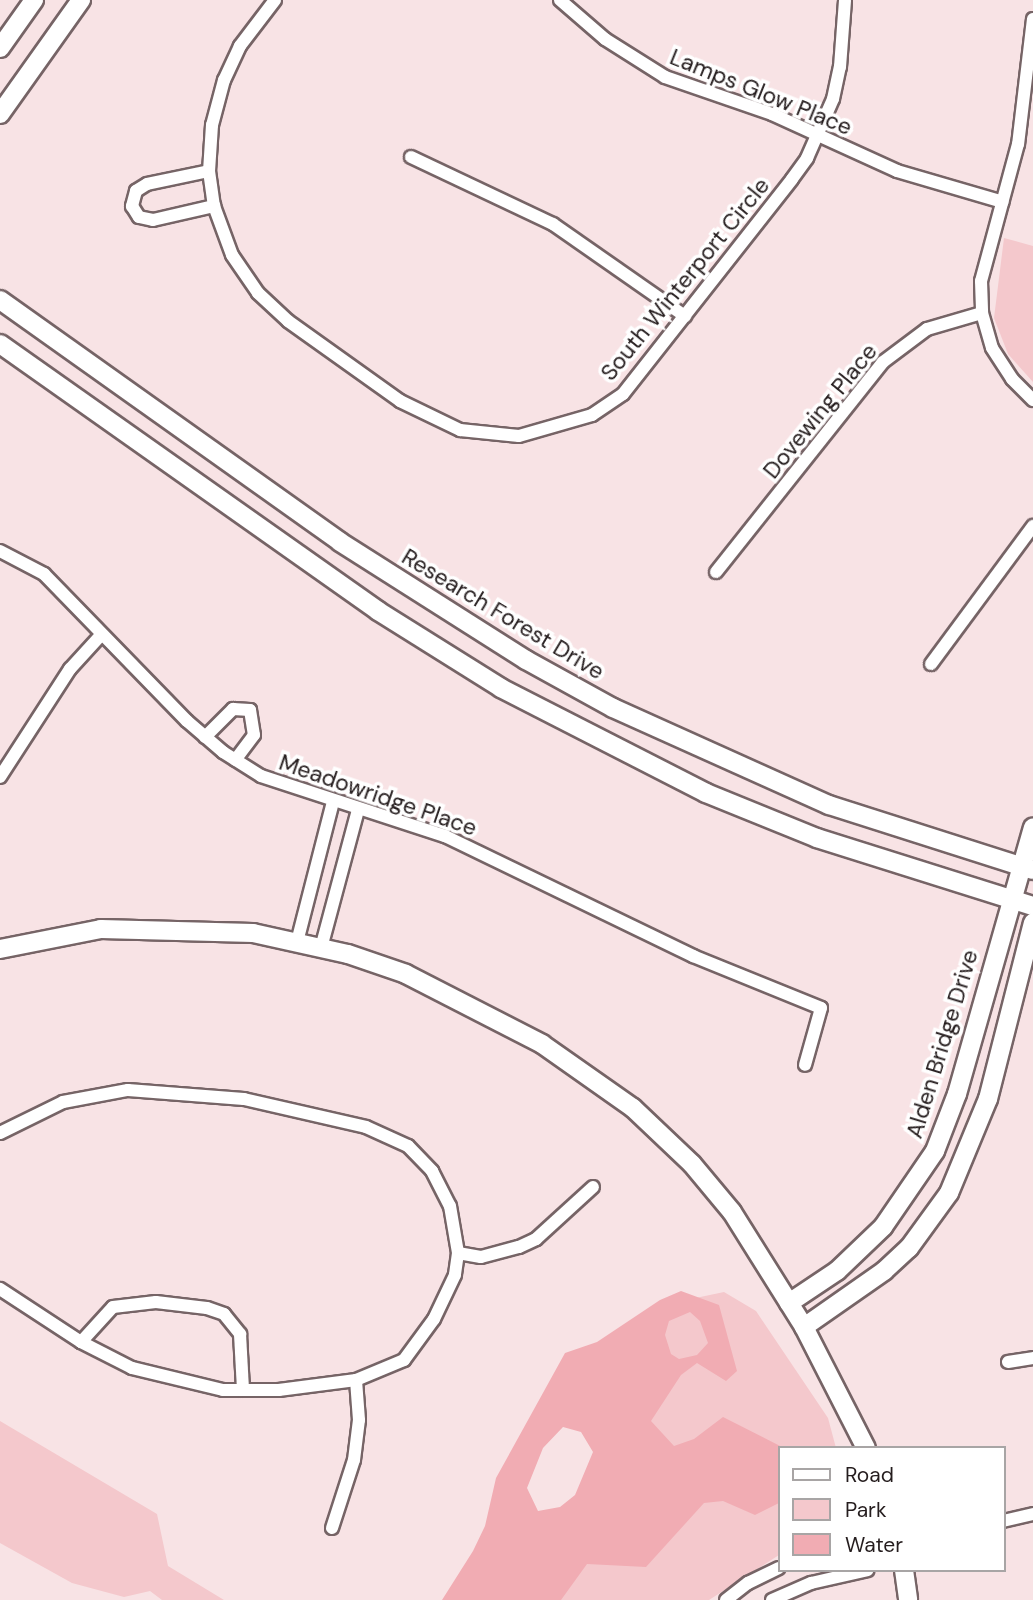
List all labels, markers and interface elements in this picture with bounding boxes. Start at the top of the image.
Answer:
street label: Lamps Glow Place [666,43,856,141]
street label: South Winterport Circle [595,172,775,386]
street label: Dovewing Place [757,338,883,484]
street label: Research Forest Drive [397,543,609,685]
street label: Meadowridge Place [276,748,480,842]
street label: Alden Bridge Drive [900,946,984,1142]
legend [778,1446,1005,1572]
text: Road [845,1461,894,1489]
text: Park [845,1496,886,1524]
text: Water [845,1531,903,1559]

